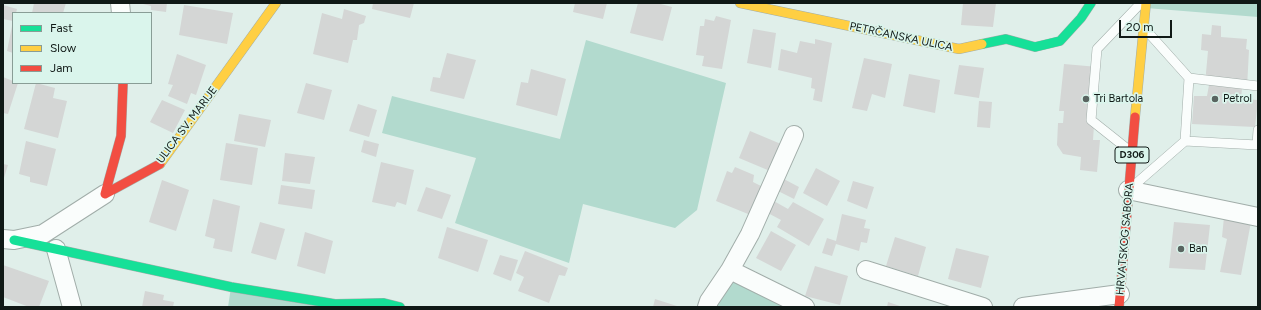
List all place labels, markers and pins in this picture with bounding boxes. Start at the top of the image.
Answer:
place label: Tri Bartola [1094,92,1143,106]
place label: Petrol [1223,92,1252,106]
marker: Tri Bartola [1081,94,1091,104]
marker: Petrol [1210,94,1220,104]
place label: Ban [1189,242,1207,256]
marker: Ban [1176,244,1186,254]

